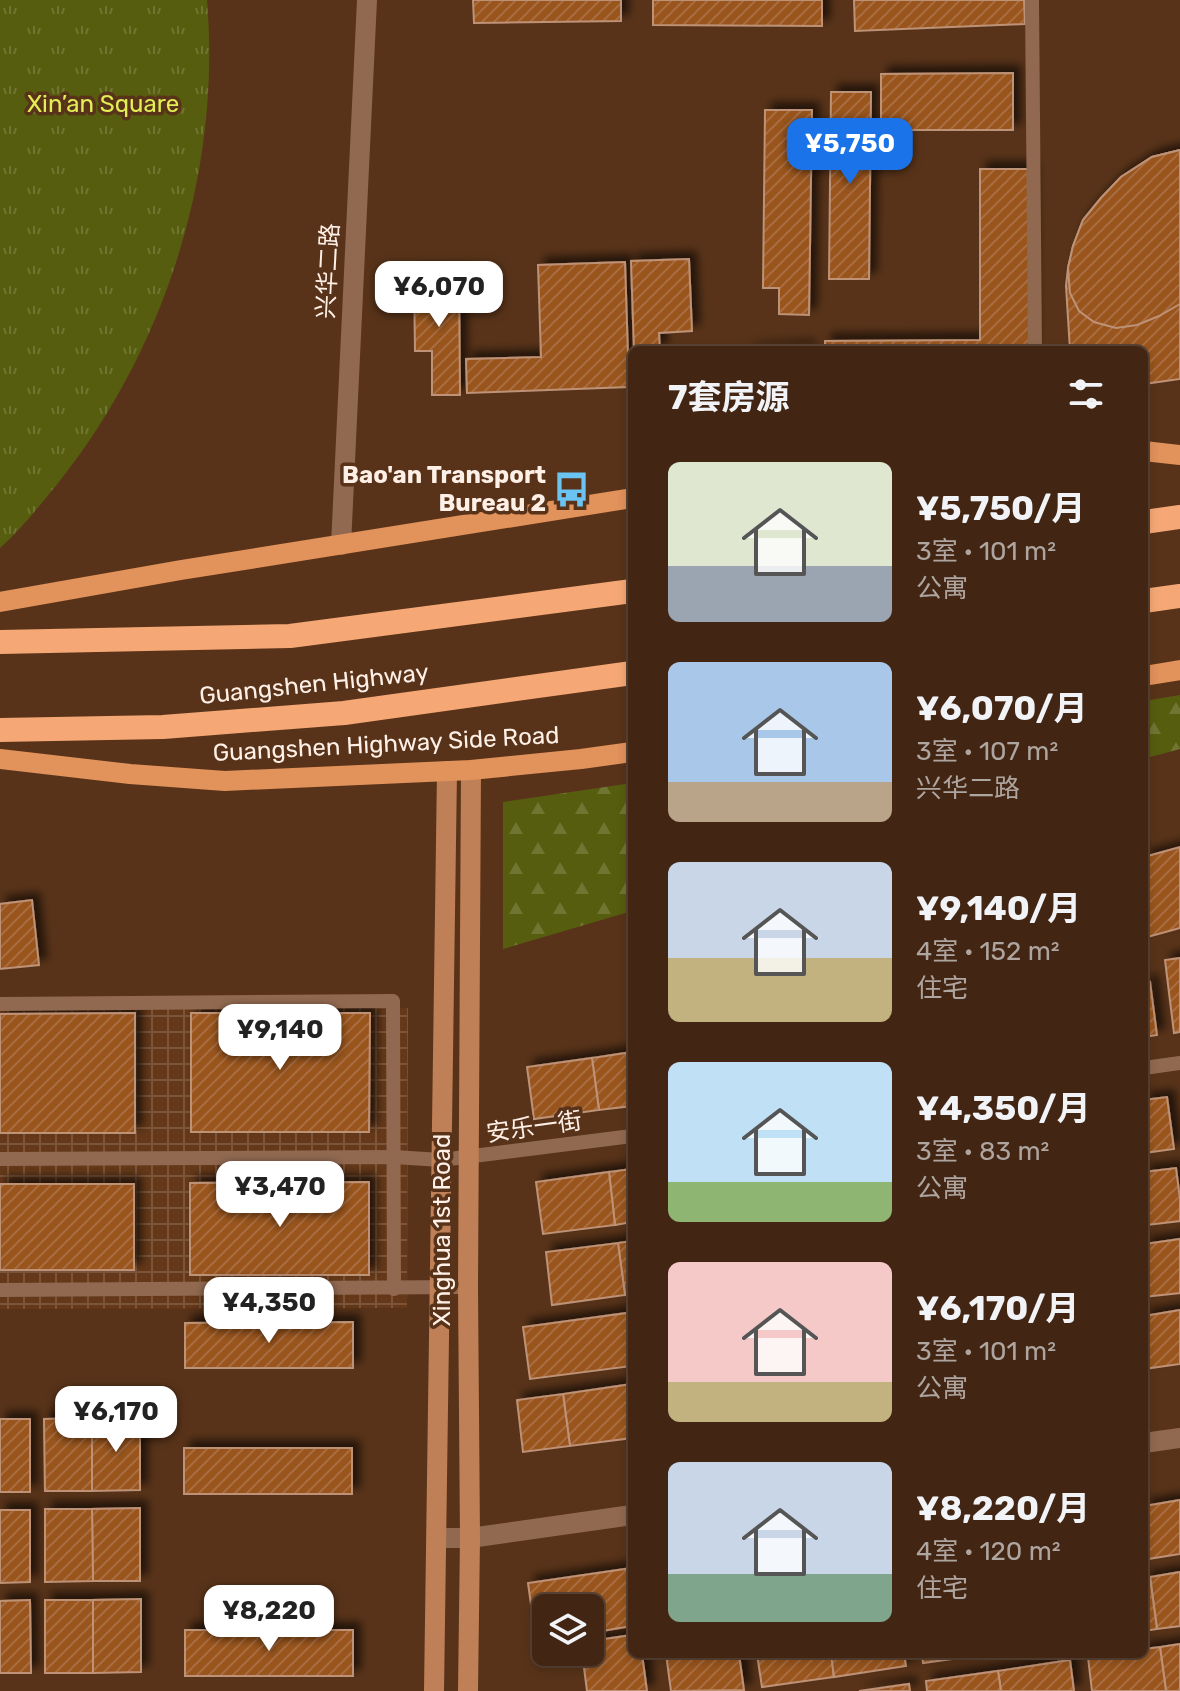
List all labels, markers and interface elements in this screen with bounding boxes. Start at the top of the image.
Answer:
park label: Xin’an Square [27,90,179,118]
pin: ¥5,750 [785,118,915,186]
text: ¥5,750 [805,128,895,159]
street label: 兴华二路 [312,222,344,320]
pin: ¥6,070 [374,261,504,329]
text: ¥6,070 [393,271,485,302]
icon: filters [1064,372,1108,416]
text: 7套房源 [668,377,789,418]
place label: Bao'an Transport Bureau 2 [342,461,546,517]
bus stop icon: Bao'an Transport Bureau 2 [553,470,591,508]
text: ¥5,750/月 [916,488,1086,529]
icon: home [732,494,828,590]
text: 3室 · 101 m² [916,536,1056,567]
text: 公寓 [916,573,968,604]
street label: Guangshen Highway [198,658,430,710]
text: ¥6,070/月 [916,688,1088,729]
icon: home [732,694,828,790]
street label: Guangshen Highway Side Road [212,721,560,767]
text: 3室 · 107 m² [916,736,1058,767]
text: 兴华二路 [916,773,1020,804]
text: ¥9,140/月 [916,888,1081,929]
icon: home [732,894,828,990]
text: 4室 · 152 m² [916,936,1060,967]
text: 住宅 [916,973,968,1004]
pin: ¥9,140 [215,1004,345,1072]
text: ¥9,140 [236,1014,324,1045]
text: ¥4,350/月 [916,1088,1091,1129]
icon: home [732,1094,828,1190]
street label: 安乐一街 [485,1106,583,1148]
street label: Xinghua 1st Road [428,1134,456,1326]
text: 3室 · 83 m² [916,1136,1049,1167]
pin: ¥3,470 [215,1161,345,1229]
text: ¥3,470 [234,1171,326,1202]
text: 公寓 [916,1173,968,1204]
pin: ¥4,350 [204,1277,334,1345]
text: ¥4,350 [222,1287,316,1318]
text: ¥6,170/月 [916,1288,1080,1329]
icon: home [732,1294,828,1390]
text: 3室 · 101 m² [916,1336,1056,1367]
text: 公寓 [916,1373,968,1404]
pin: ¥6,170 [51,1386,181,1454]
text: ¥6,170 [73,1396,159,1427]
text: ¥8,220/月 [916,1488,1090,1529]
icon: home [732,1494,828,1590]
text: 4室 · 120 m² [916,1536,1061,1567]
text: 住宅 [916,1573,968,1604]
pin: ¥8,220 [204,1585,334,1653]
map controls [532,1594,604,1666]
button: layers [532,1594,604,1666]
text: ¥8,220 [222,1595,316,1626]

